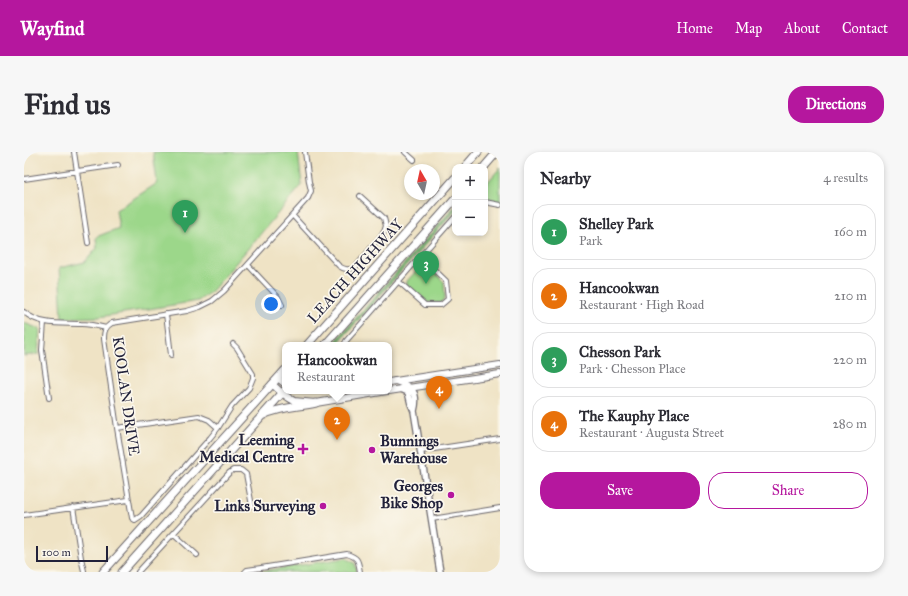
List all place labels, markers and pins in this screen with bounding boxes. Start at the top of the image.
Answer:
pin: 1 [172,200,198,233]
pin: 3 [413,251,439,284]
pin: 4 [426,376,452,409]
pin: 2 [324,407,350,440]
place label: Leeming Medical Centre [199,431,295,466]
place label: Bunnings Warehouse [380,432,448,467]
marker: Leeming Medical Centre [297,443,309,455]
marker: Bunnings Warehouse [367,445,377,455]
place label: Georges Bike Shop [381,477,444,513]
marker: Georges Bike Shop [446,490,456,500]
place label: Links Surveying [214,497,316,516]
marker: Links Surveying [318,501,328,511]

